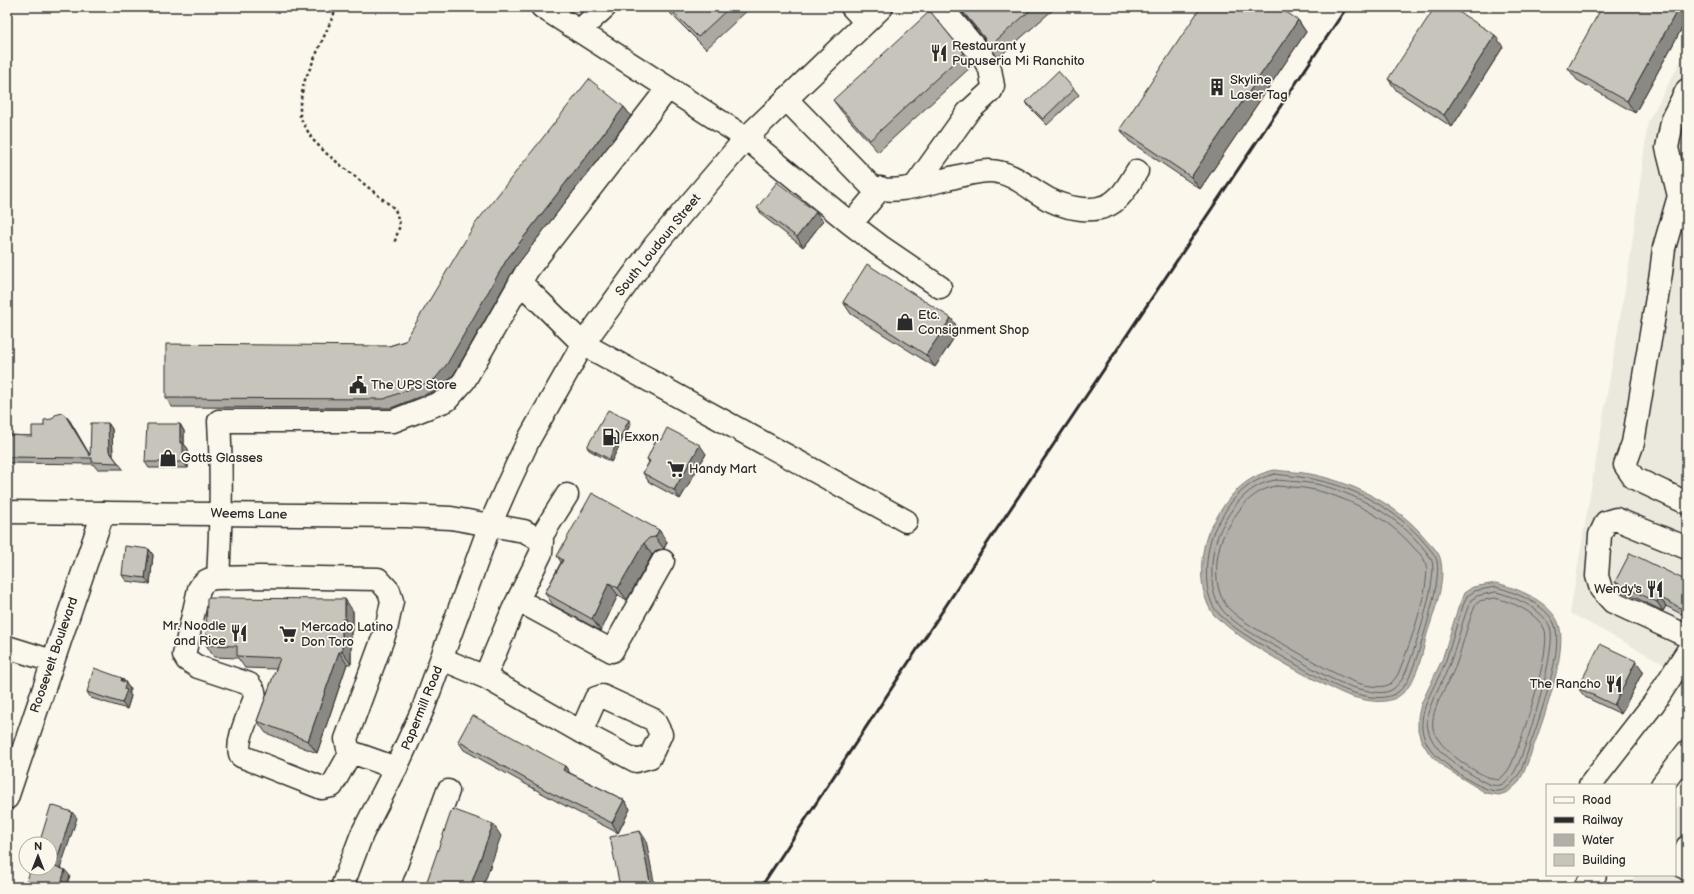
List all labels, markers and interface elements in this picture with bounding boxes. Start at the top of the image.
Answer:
place label: Restaurant y Pupuseria Mi Ranchito [952,38,1085,69]
restaurant icon: Restaurant y Pupuseria Mi Ranchito [929,43,949,63]
place label: Skyline Laser Tag [1230,72,1288,103]
building icon: Skyline Laser Tag [1207,77,1227,97]
street label: South Loudoun Street [612,191,704,299]
place label: Etc. Consignment Shop [918,307,1029,338]
shop icon: Etc. Consignment Shop [895,312,915,332]
public building icon: The UPS Store [348,375,368,395]
place label: The UPS Store [371,377,457,393]
fuel station icon: Exxon [601,427,621,447]
place label: Exxon [624,429,659,445]
shop icon: Gotts Glasses [158,448,178,468]
place label: Gotts Glasses [181,450,263,466]
supermarket icon: Handy Mart [666,459,686,479]
place label: Handy Mart [689,461,757,477]
street label: Weems Lane [211,505,288,523]
restaurant icon: Wendy's [1645,579,1665,599]
place label: Wendy's [1594,581,1643,597]
street label: Roosevelt Boulevard [27,595,81,715]
place label: Mr. Noodle and Rice [162,618,226,649]
place label: Mercado Latino Don Toro [301,619,393,650]
restaurant icon: Mr. Noodle and Rice [229,623,249,643]
supermarket icon: Mercado Latino Don Toro [278,624,298,644]
street label: Papermill Road [398,664,446,752]
restaurant icon: The Rancho [1604,674,1624,694]
place label: The Rancho [1530,676,1601,692]
legend [1546,784,1676,876]
text: Road [1582,793,1611,808]
text: Railway [1582,813,1624,828]
text: Water [1582,833,1614,848]
north arrow [18,836,58,876]
text: N [34,840,42,853]
text: Building [1582,853,1626,868]

